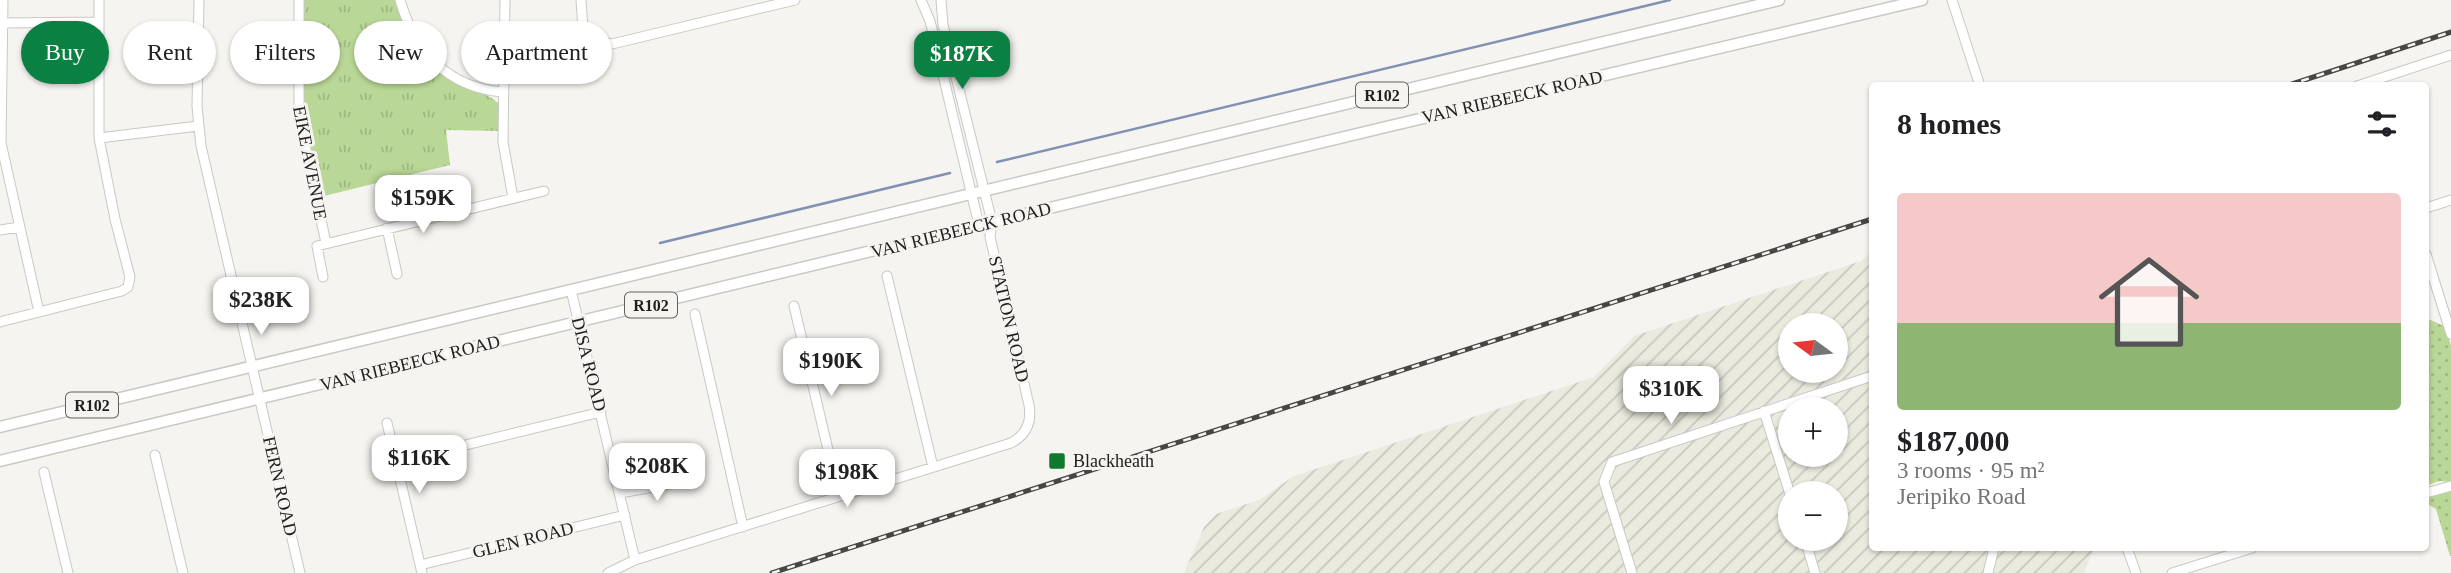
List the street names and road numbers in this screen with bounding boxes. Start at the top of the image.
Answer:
street label: VAN RIEBEECK ROAD [1420,66,1604,128]
road number: R102 [1356,82,1408,108]
street label: EIKE AVENUE [289,104,331,222]
street label: VAN RIEBEECK ROAD [869,198,1053,262]
street label: STATION ROAD [985,254,1033,384]
road number: R102 [625,292,677,318]
street label: DISA ROAD [568,315,610,413]
street label: VAN RIEBEECK ROAD [318,331,502,395]
road number: R102 [66,392,118,418]
street label: FERN ROAD [259,434,301,538]
street label: GLEN ROAD [470,518,576,562]

